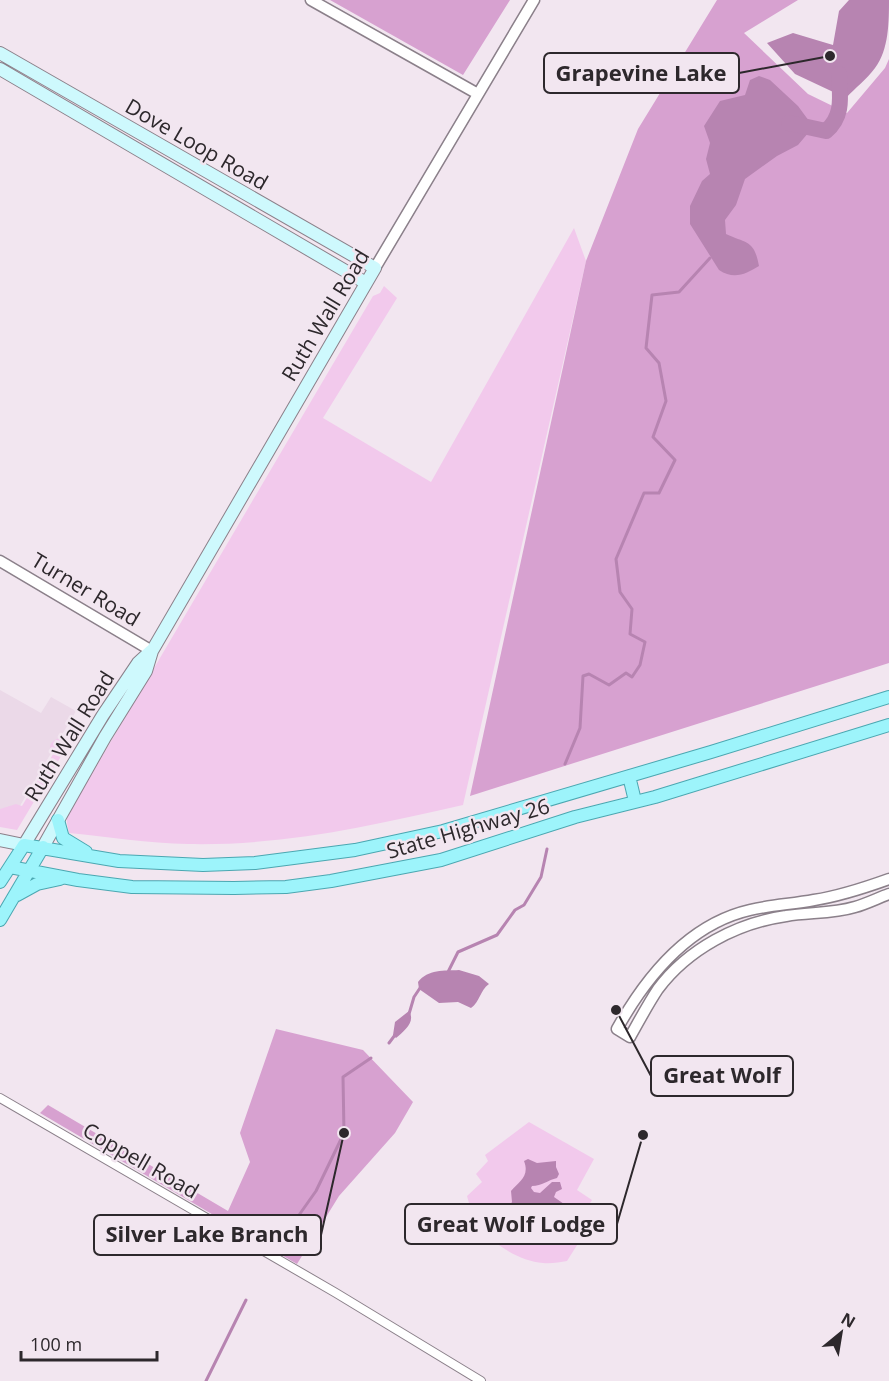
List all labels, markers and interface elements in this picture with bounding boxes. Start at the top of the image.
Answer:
callout: Grapevine Lake [544,53,739,93]
text: Grapevine Lake [556,57,726,87]
street label: Dove Loop Road [121,92,273,196]
street label: Ruth Wall Road [275,244,375,386]
street label: Turner Road [27,546,145,632]
street label: Ruth Wall Road [18,665,120,807]
street label: State Highway 26 [383,791,553,865]
callout: Great Wolf [651,1056,793,1096]
text: Great Wolf [663,1059,782,1089]
street label: Coppell Road [78,1115,204,1205]
callout: Great Wolf Lodge [405,1204,617,1244]
text: Great Wolf Lodge [417,1208,605,1238]
callout: Silver Lake Branch [94,1215,321,1255]
text: Silver Lake Branch [105,1218,309,1248]
north arrow [811,1303,871,1363]
text: N [837,1307,860,1333]
scale bar [21,1324,158,1362]
text: 100 m [30,1332,82,1356]

